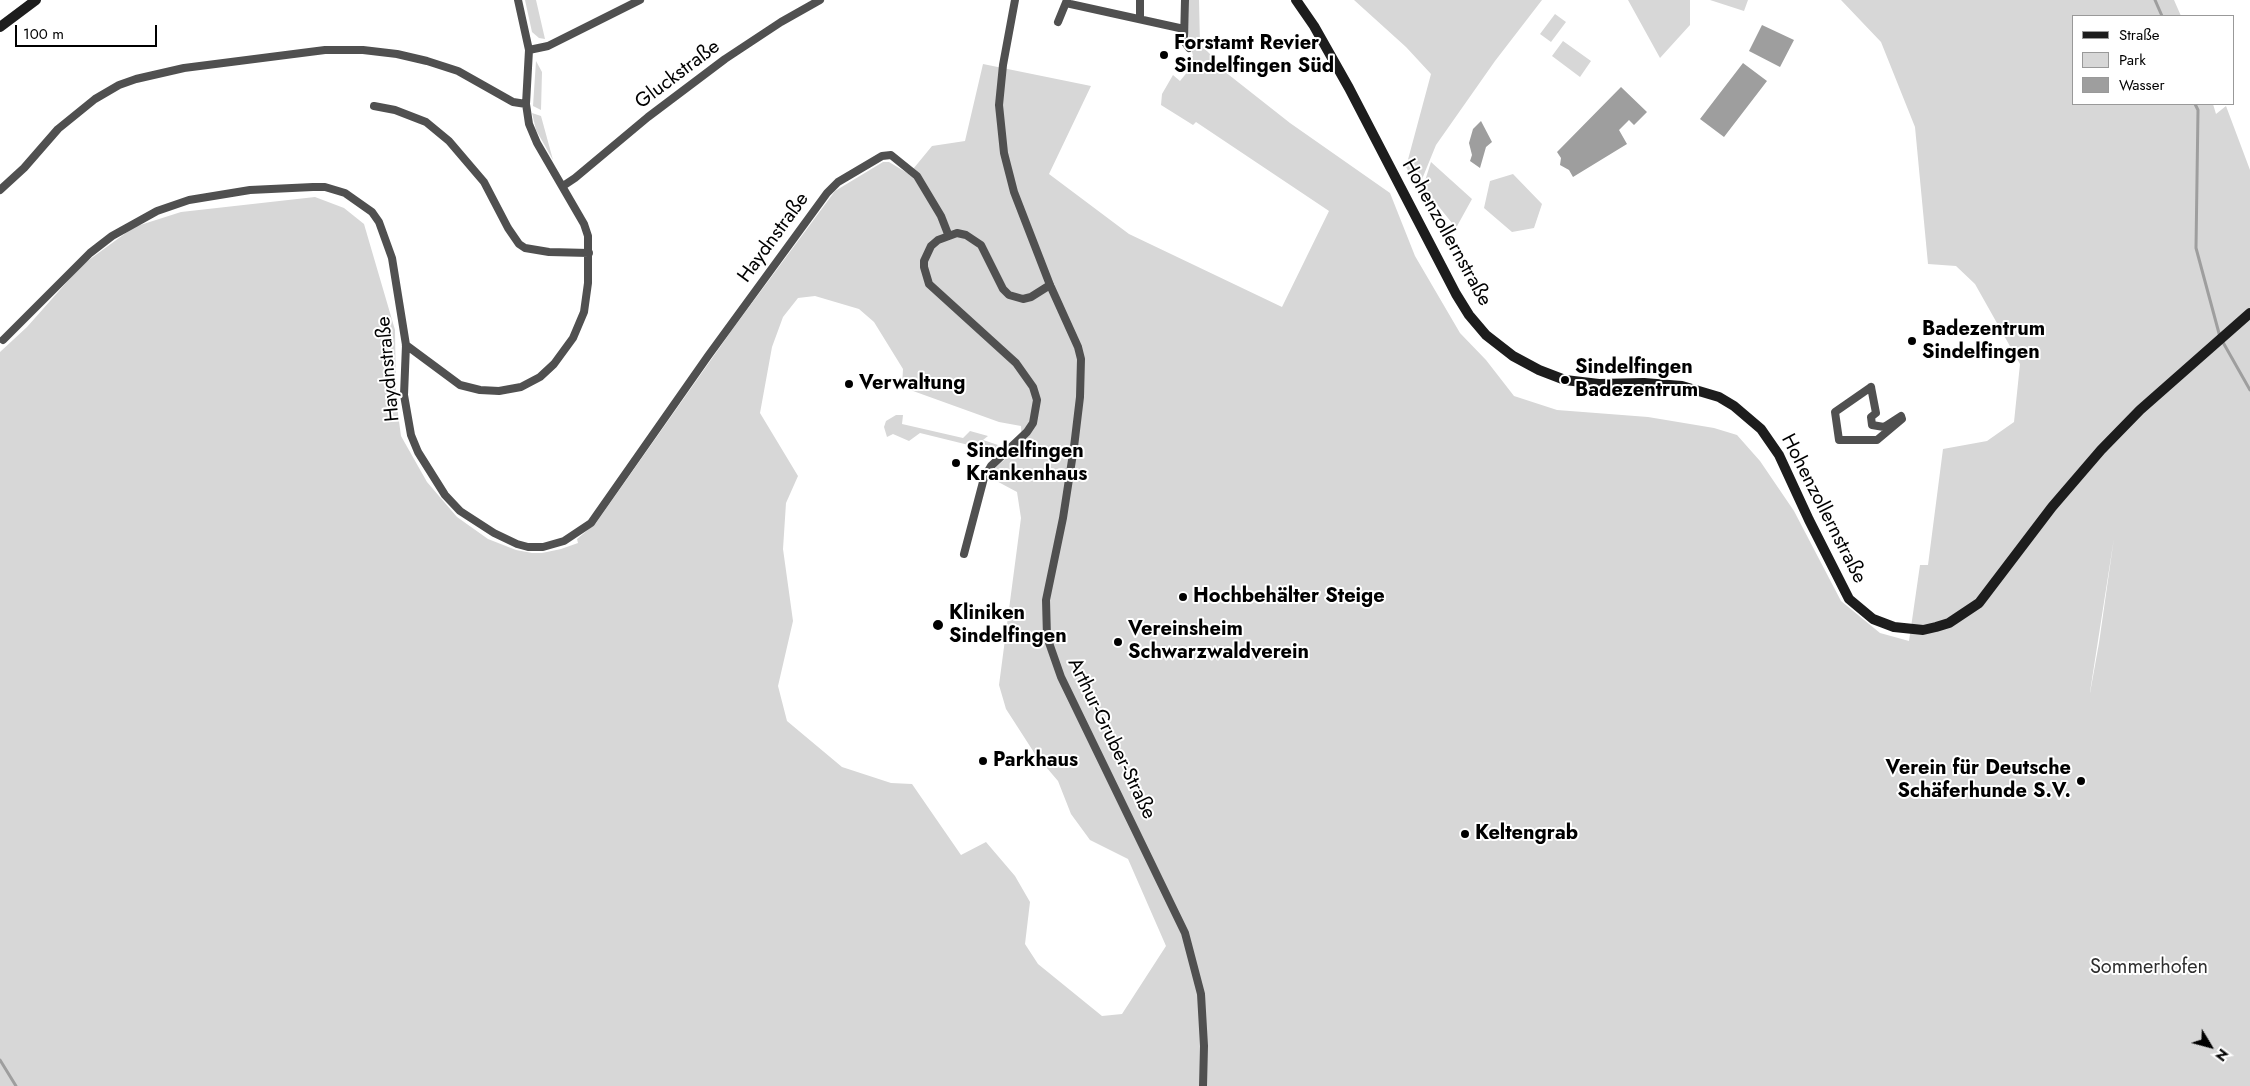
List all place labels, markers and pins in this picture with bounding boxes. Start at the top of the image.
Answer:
place label: Forstamt Revier Sindelfingen Süd [1174,32,1334,79]
marker: Forstamt Revier Sindelfingen Süd [1158,49,1170,61]
place label: Badezentrum Sindelfingen [1922,318,2045,365]
marker: Badezentrum Sindelfingen [1906,335,1918,347]
place label: Sindelfingen Badezentrum [1575,356,1698,403]
place label: Verwaltung [859,372,965,396]
marker: Sindelfingen Badezentrum [1559,374,1571,386]
marker: Verwaltung [843,378,855,390]
place label: Sindelfingen Krankenhaus [966,440,1087,487]
marker: Sindelfingen Krankenhaus [950,457,962,469]
place label: Hochbehälter Steige [1193,585,1385,609]
marker: Hochbehälter Steige [1177,591,1189,603]
place label: Kliniken Sindelfingen [949,602,1067,649]
marker: Kliniken Sindelfingen [931,618,945,632]
place label: Vereinsheim Schwarzwaldverein [1128,618,1309,665]
marker: Vereinsheim Schwarzwaldverein [1112,636,1124,648]
place label: Parkhaus [993,749,1078,773]
marker: Parkhaus [977,755,989,767]
place label: Verein für Deutsche Schäferhunde S.V. [1886,757,2071,804]
marker: Verein für Deutsche Schäferhunde S.V. [2075,775,2087,787]
place label: Keltengrab [1475,822,1578,846]
marker: Keltengrab [1459,828,1471,840]

